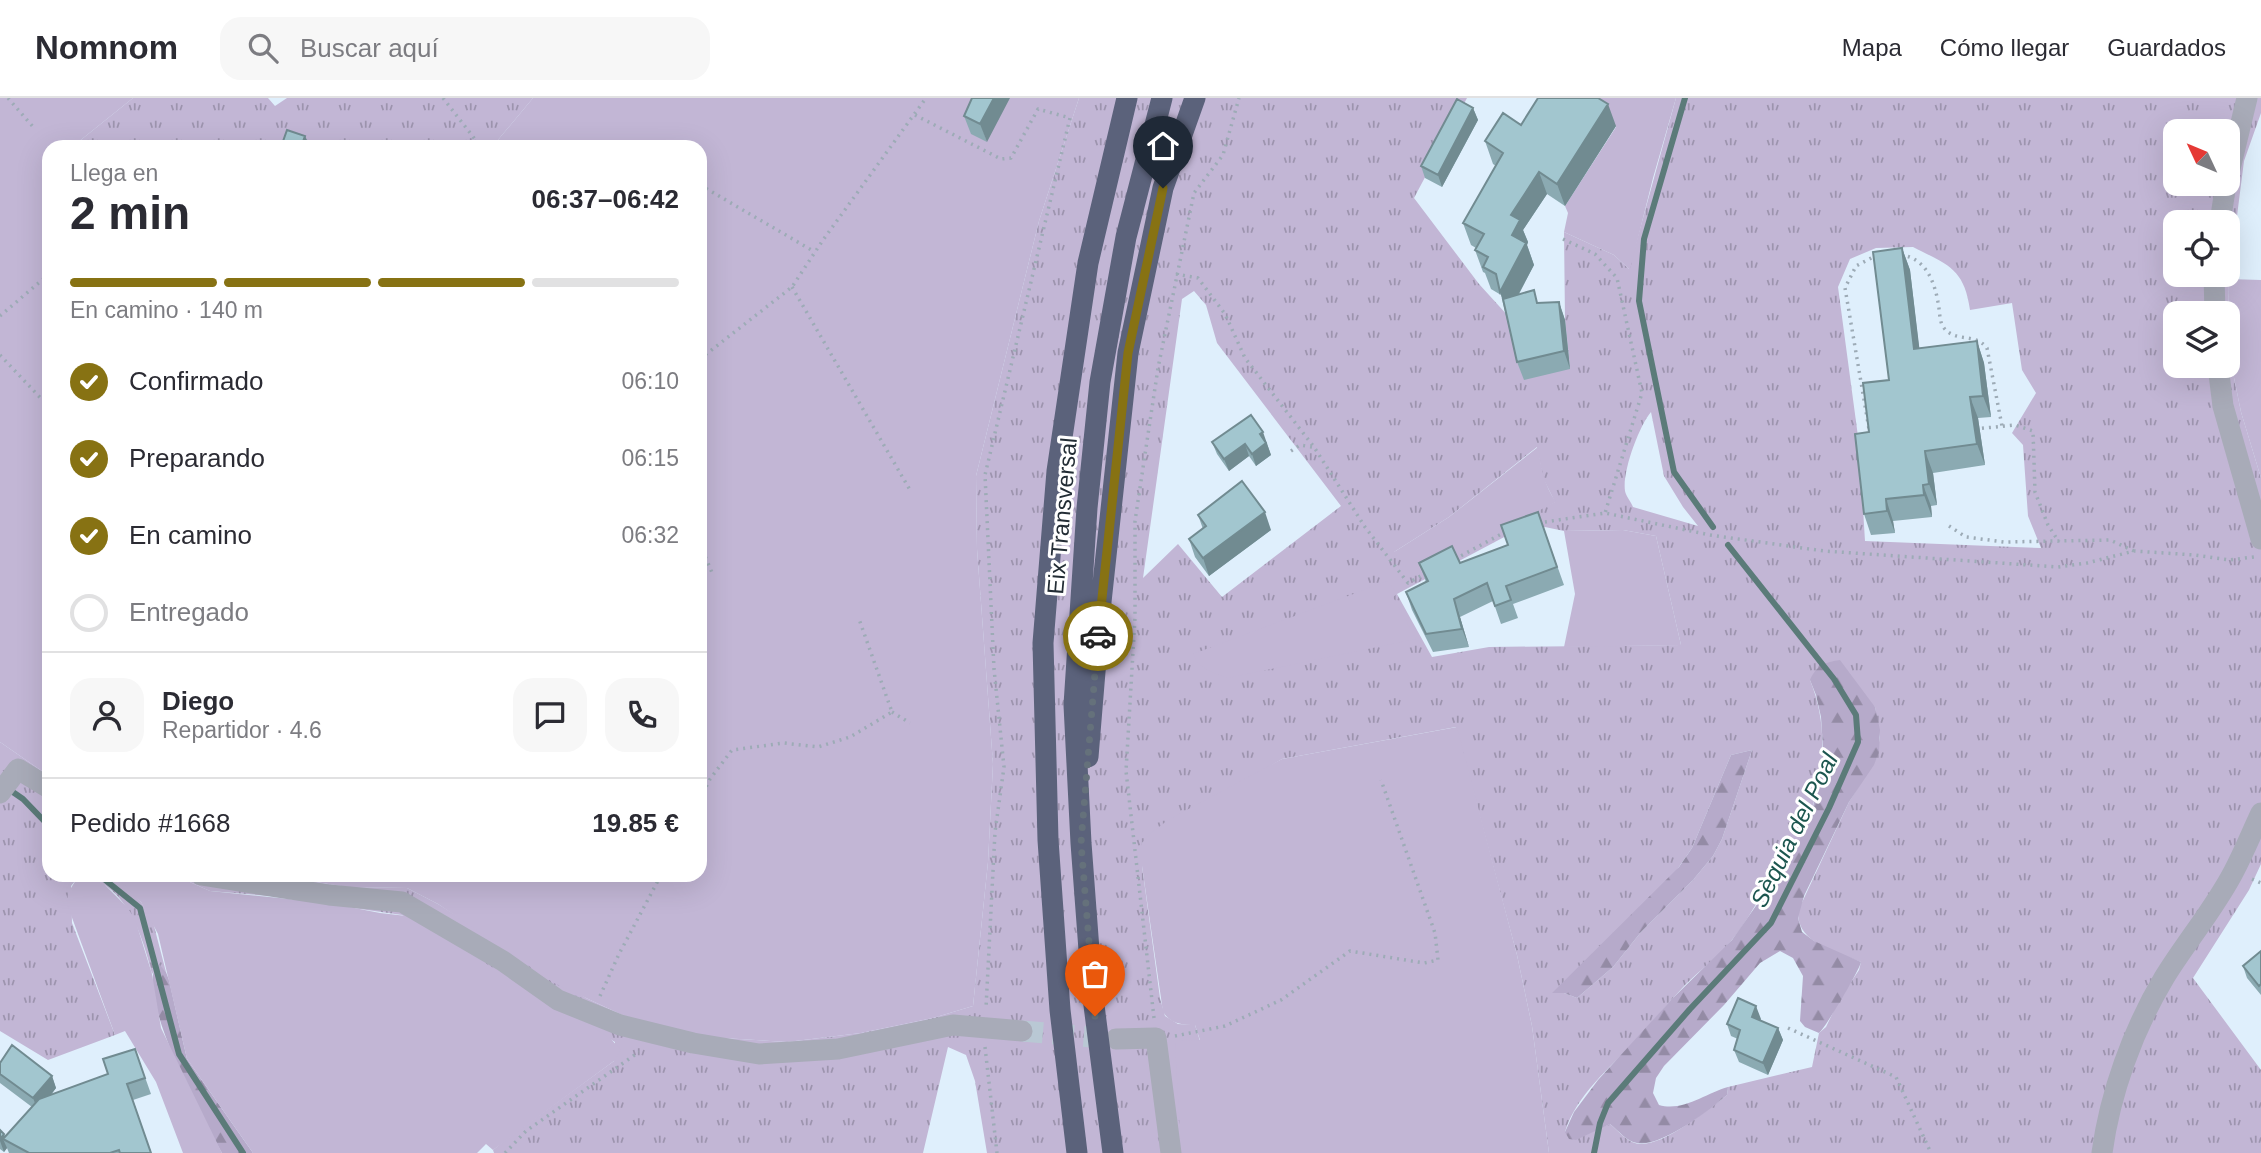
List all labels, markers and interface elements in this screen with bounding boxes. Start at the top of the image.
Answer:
search box [220,17,710,80]
text: Nomnom [35,29,178,66]
icon: search [244,29,282,67]
text: Buscar aquí [300,33,439,63]
text: Mapa [1842,34,1902,61]
text: Cómo llegar [1940,34,2069,61]
text: Guardados [2107,34,2226,61]
pin [1133,116,1193,188]
north arrow [2163,119,2240,196]
map controls [2163,119,2240,378]
icon: home [1144,127,1182,165]
text: Llega en [70,160,158,186]
text: 06:37–06:42 [532,184,679,214]
text: 2 min [70,187,190,239]
button: locate [2163,210,2240,287]
text: En camino · 140 m [70,297,263,323]
button: layers [2163,301,2240,378]
icon: check [70,363,108,401]
text: Confirmado [129,366,263,396]
text: 06:10 [621,368,679,394]
street label: Eix Transversal [1042,437,1082,595]
icon: check [70,440,108,478]
text: Preparando [129,443,265,473]
text: 06:15 [621,445,679,471]
icon: check [70,517,108,555]
text: En camino [129,520,252,550]
text: 06:32 [621,522,679,548]
text: Entregado [129,597,249,627]
courier [1063,601,1133,671]
icon: car [1079,617,1117,655]
button: person [70,678,144,752]
button: chat [513,678,587,752]
button: phone [605,678,679,752]
text: Diego [162,686,234,716]
text: Repartidor · 4.6 [162,717,322,743]
water label: Sèquia del Poal [1745,748,1843,911]
text: Pedido #1668 [70,808,230,838]
text: 19.85 € [592,808,679,838]
pin [1065,944,1125,1016]
icon: bag [1076,955,1114,993]

